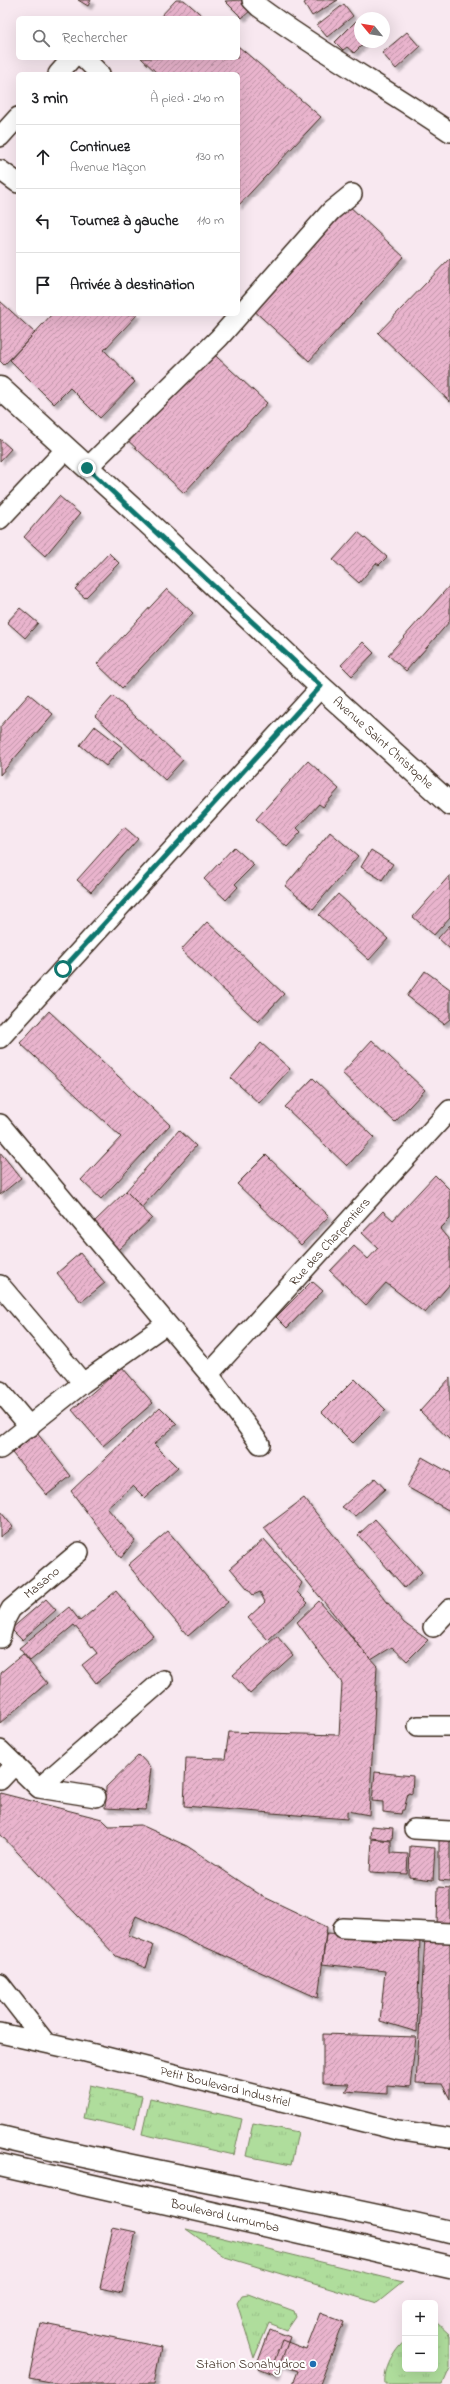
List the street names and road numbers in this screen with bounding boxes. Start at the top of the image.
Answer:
street label: Avenue Saint Christophe [328,692,438,794]
street label: Rue des Charpentiers [285,1193,375,1291]
street label: Masano [20,1562,64,1604]
street label: Petit Boulevard Industriel [158,2062,292,2112]
street label: Boulevard Lumumba [168,2194,281,2238]

